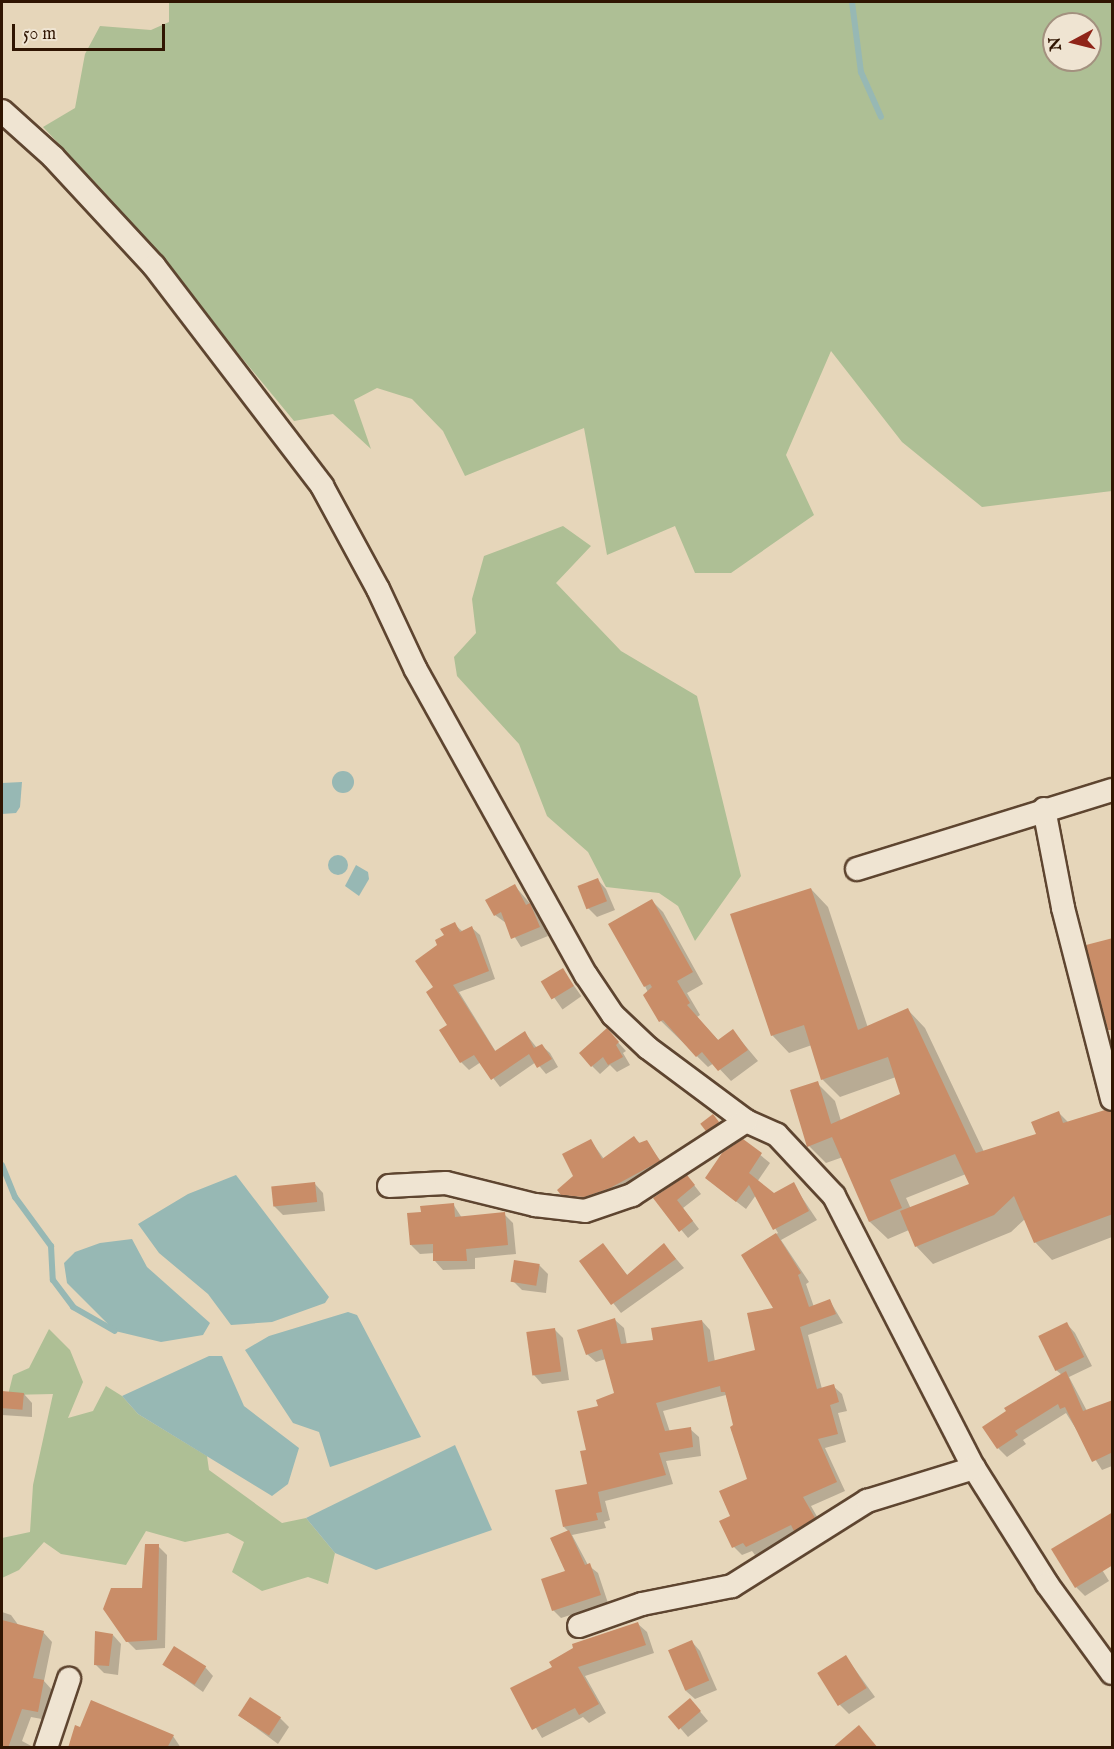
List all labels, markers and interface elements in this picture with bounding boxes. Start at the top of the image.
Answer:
scale bar [15,12,168,50]
north arrow [1042,12,1102,72]
text: 50 m [23,23,56,46]
text: N [1045,36,1067,52]

